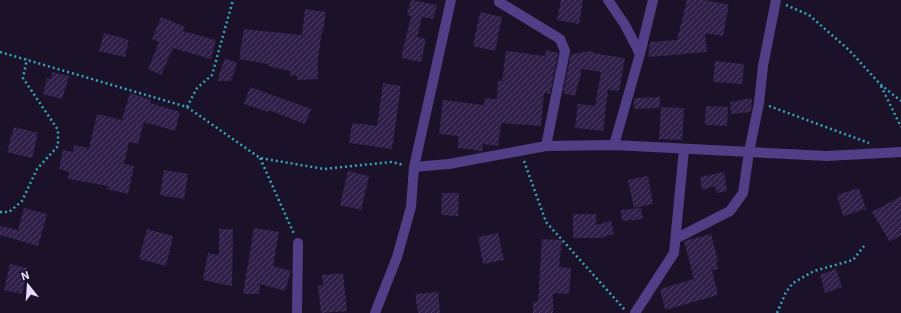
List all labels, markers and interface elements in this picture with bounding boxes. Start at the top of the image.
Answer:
north arrow [8,265,48,305]
text: N [19,268,31,283]

